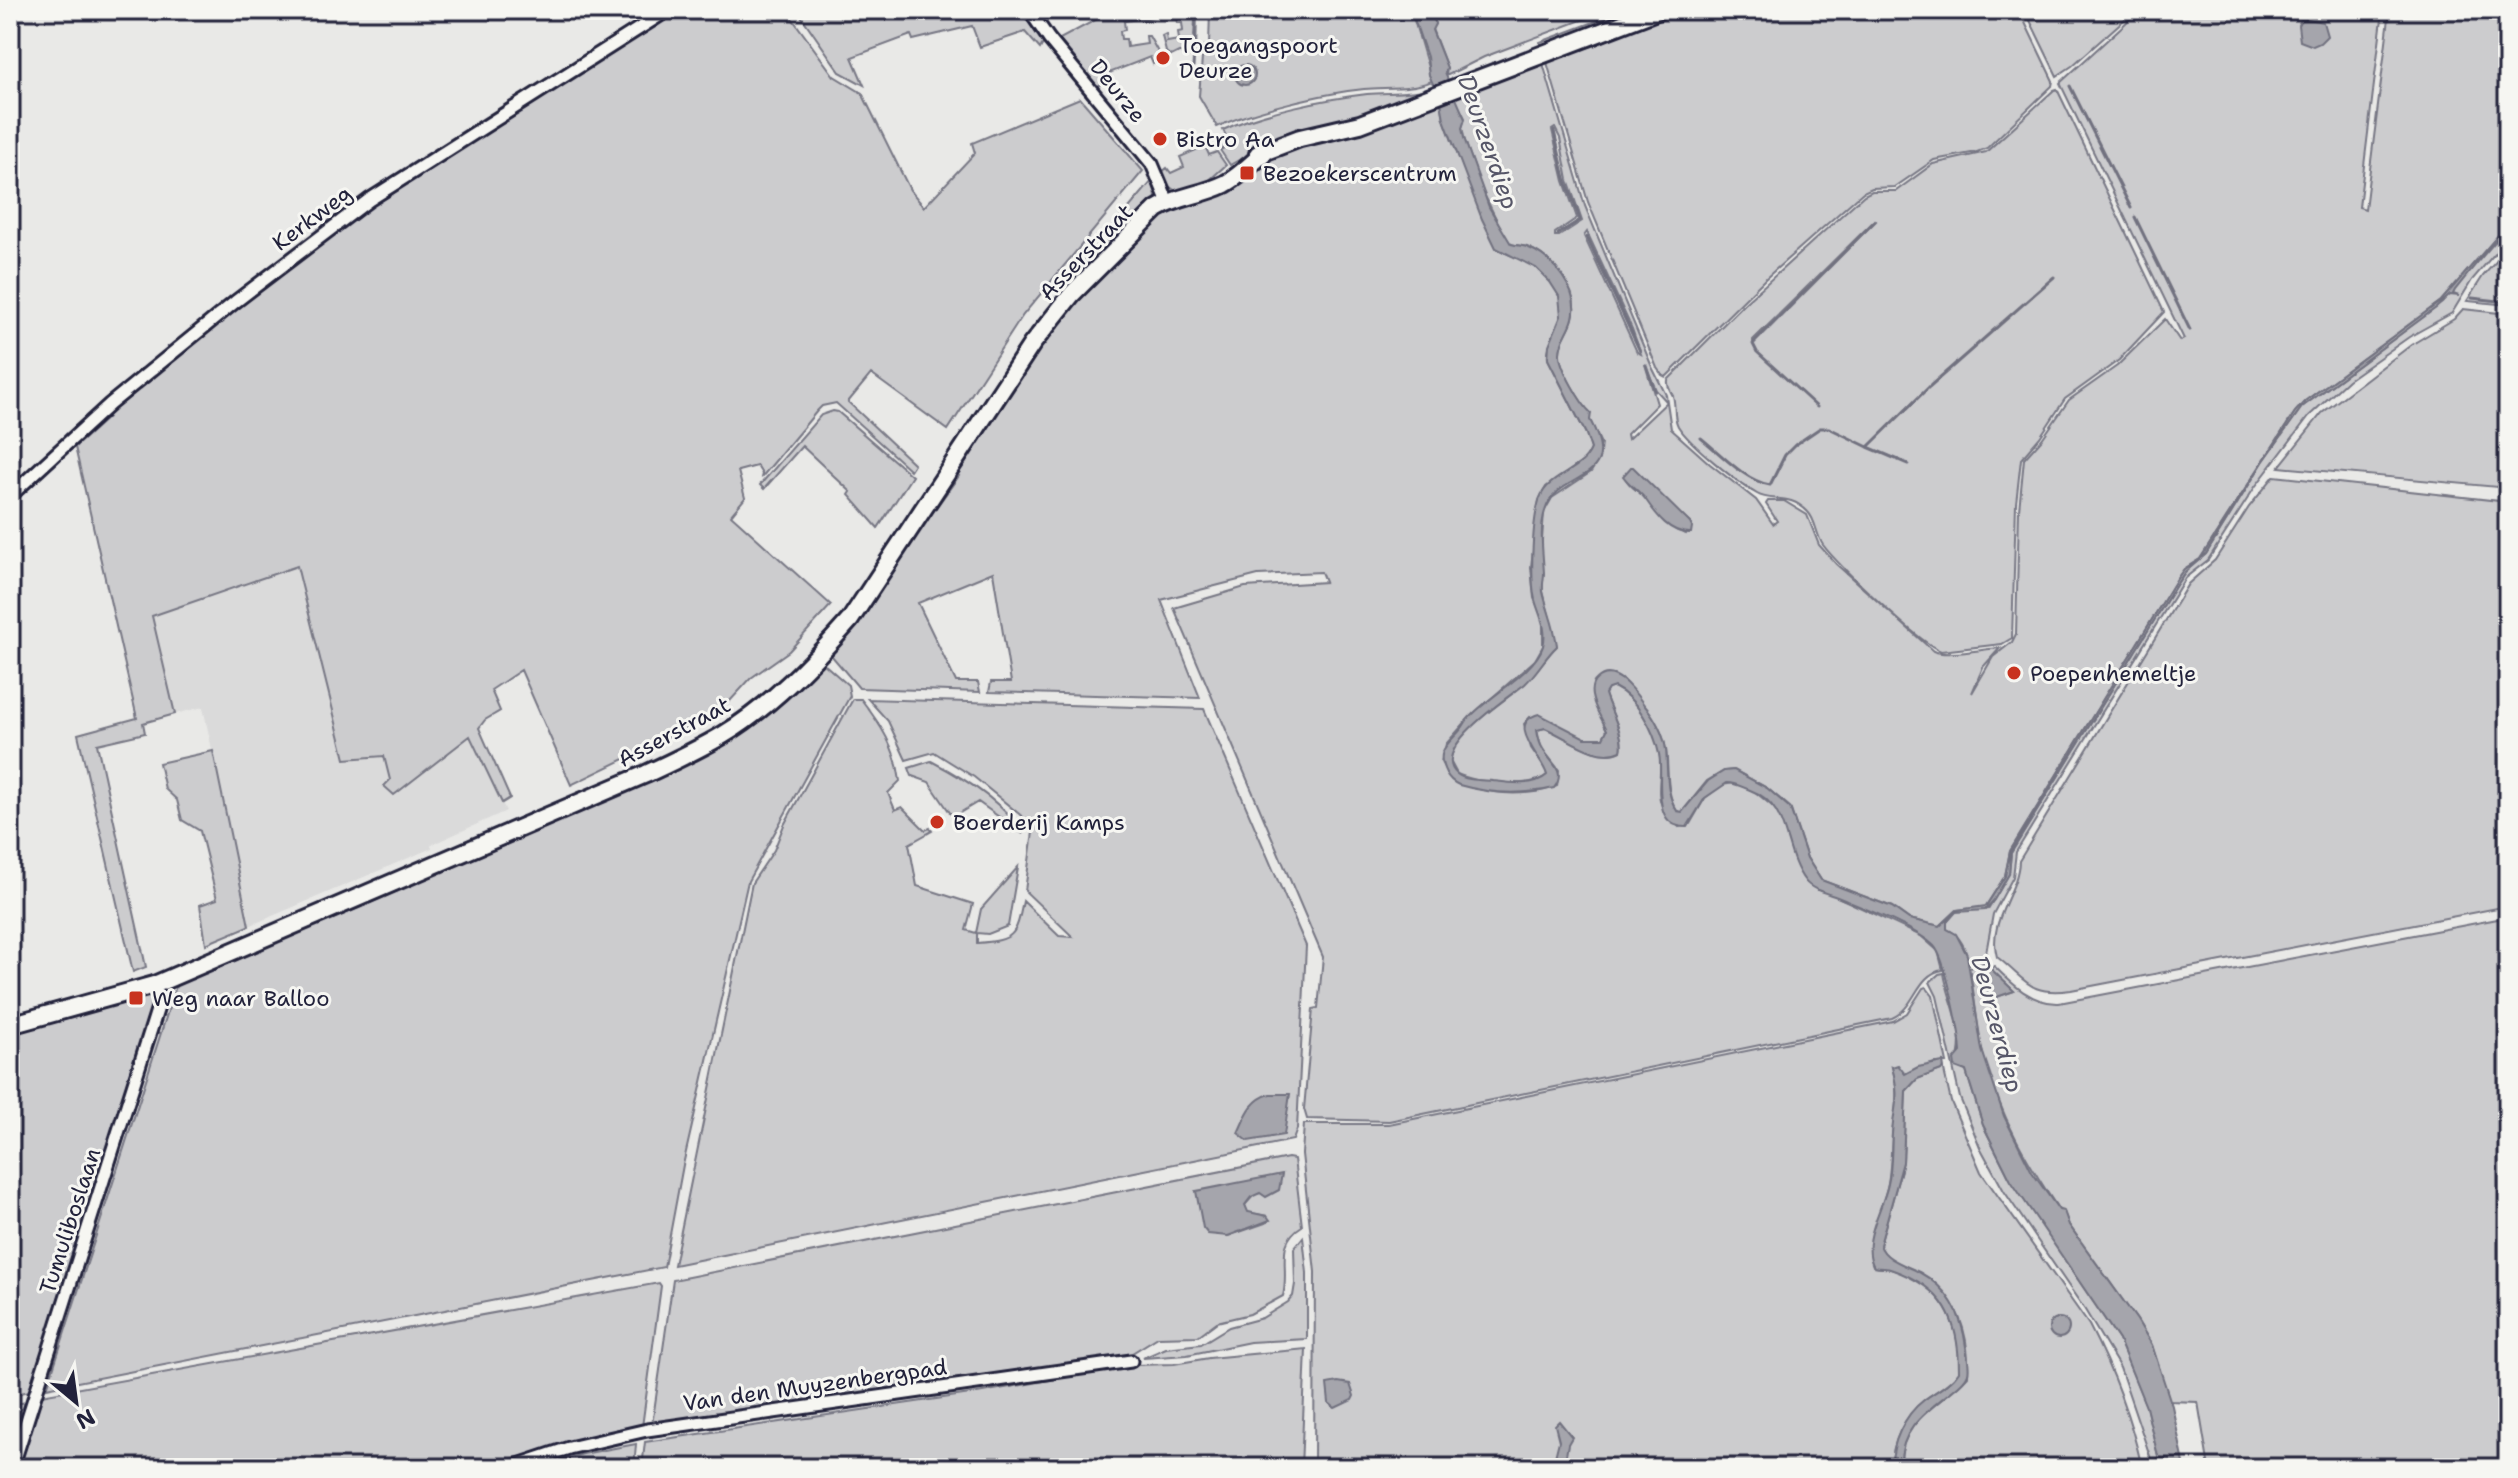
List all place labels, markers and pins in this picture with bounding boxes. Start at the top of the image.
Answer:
place label: Toegangspoort Deurze [1179,31,1338,85]
marker: Toegangspoort Deurze [1154,49,1172,67]
place label: Bistro Aa [1176,125,1275,154]
marker: Bistro Aa [1151,130,1169,148]
place label: Bezoekerscentrum [1263,159,1457,188]
marker: Bezoekerscentrum [1238,164,1256,182]
place label: Poepenhemeltje [2030,659,2196,688]
marker: Poepenhemeltje [2005,664,2023,682]
place label: Boerderij Kamps [953,808,1125,837]
marker: Boerderij Kamps [928,813,946,831]
place label: Weg naar Balloo [152,984,330,1013]
marker: Weg naar Balloo [127,989,145,1007]

